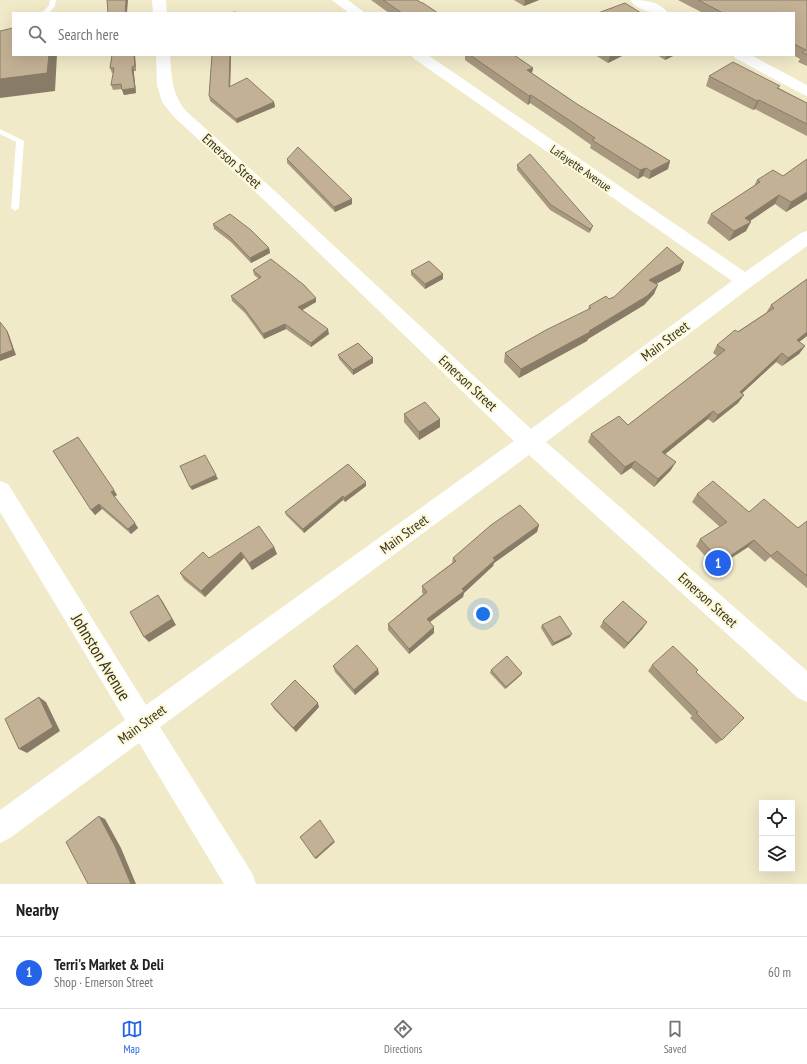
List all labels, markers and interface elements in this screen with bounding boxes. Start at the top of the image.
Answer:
search box [12,12,795,56]
icon: search [26,23,48,45]
text: Search here [58,25,119,44]
street label: Emerson Street [199,130,265,192]
street label: Lafayette Avenue [548,141,614,195]
street label: Main Street [637,317,693,365]
street label: Emerson Street [435,351,501,415]
street label: Main Street [376,510,432,558]
pin: 1 [705,548,731,578]
street label: Emerson Street [675,569,741,631]
your location [473,604,493,624]
street label: Johnston Avenue [66,609,136,705]
street label: Main Street [114,700,170,748]
map controls [759,800,795,872]
button: locate [759,800,795,836]
button: layers [759,836,795,872]
text: Nearby [16,899,59,921]
text: Terri's Market & Deli [54,955,164,974]
text: 1 [26,964,32,981]
text: 60 m [768,964,791,981]
text: Shop · Emerson Street [54,974,153,991]
tab: Map [121,1018,143,1056]
tab: Directions [384,1018,422,1056]
tab: Saved [664,1018,686,1056]

